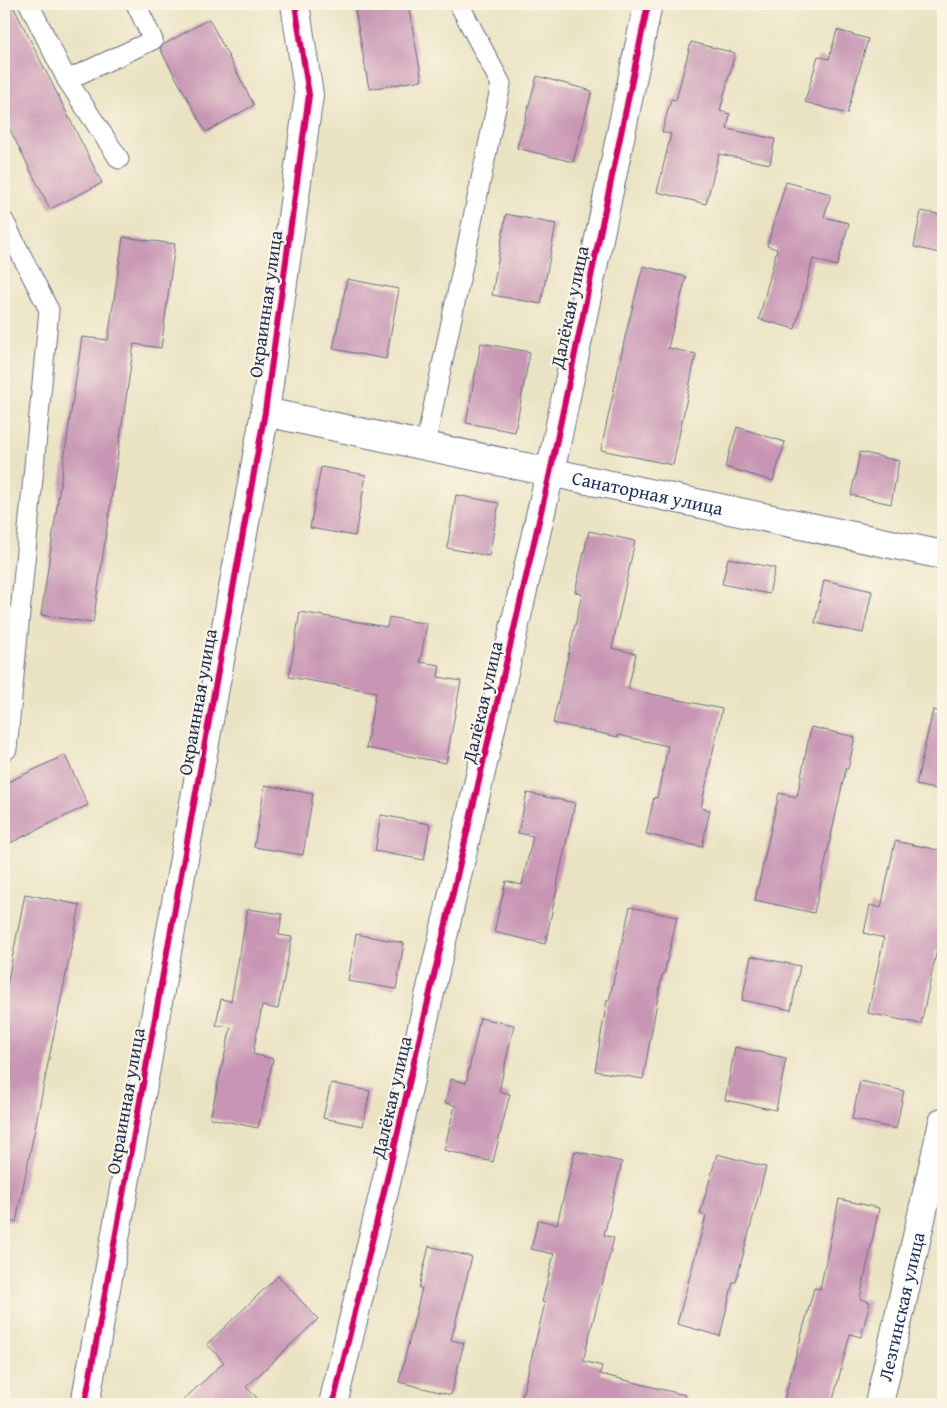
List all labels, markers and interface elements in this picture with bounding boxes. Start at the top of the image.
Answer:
street label: Окраинная улица [241,229,289,379]
street label: Далёкая улица [542,243,596,372]
street label: Санаторная улица [569,463,726,522]
street label: Окраинная улица [170,627,224,777]
street label: Далёкая улица [454,638,510,767]
street label: Окраинная улица [98,1026,152,1176]
street label: Далёкая улица [363,1033,419,1162]
street label: Лезгинская улица [871,1229,932,1384]

